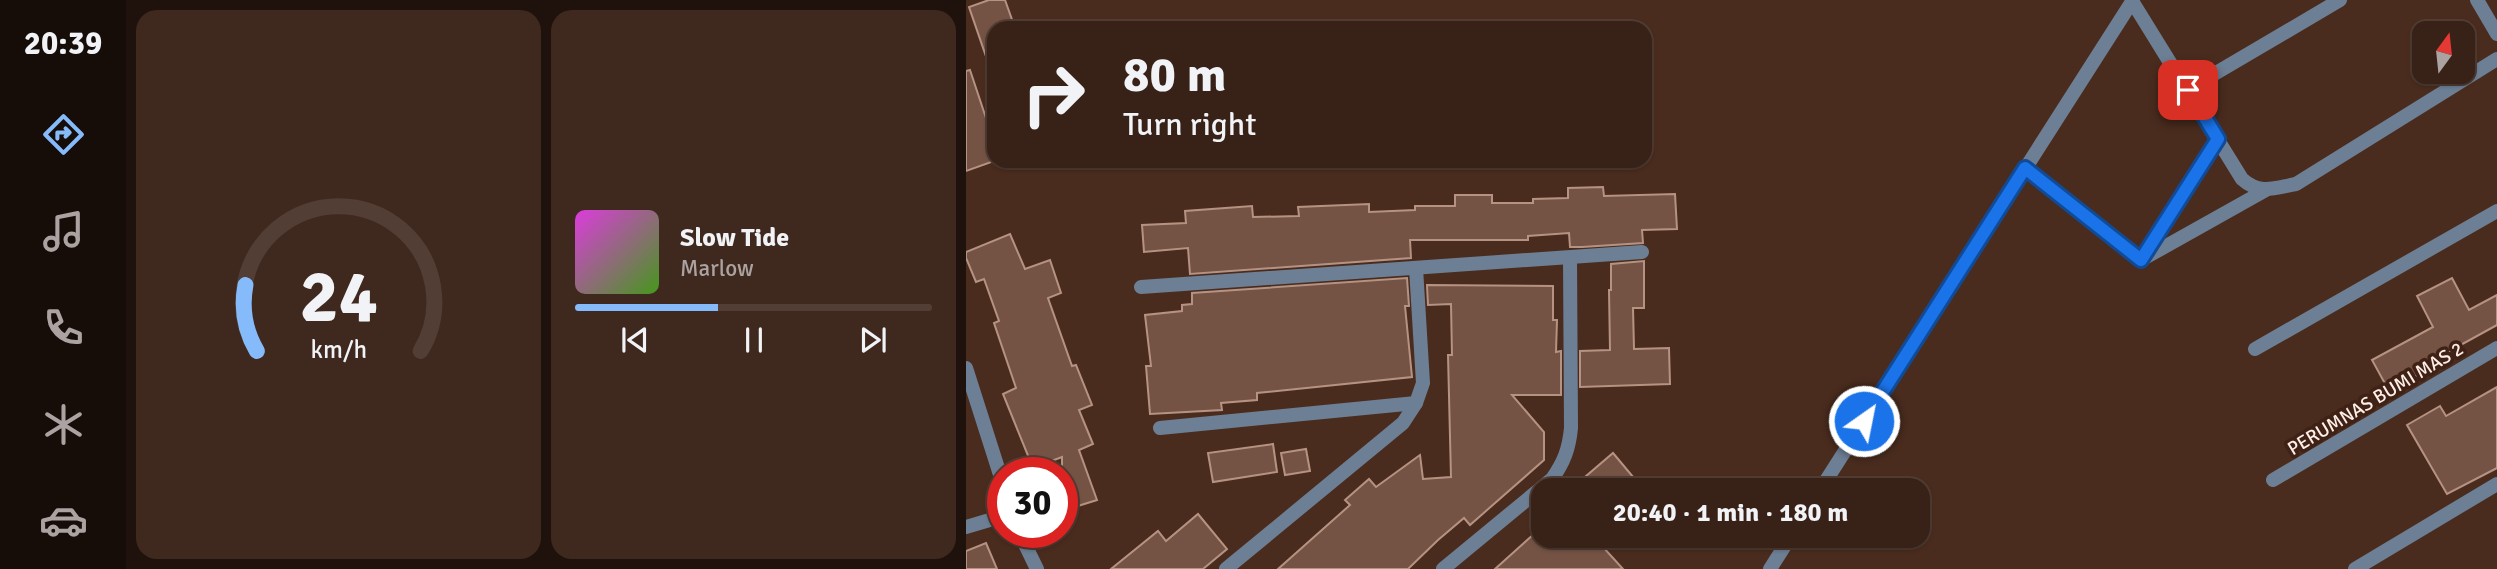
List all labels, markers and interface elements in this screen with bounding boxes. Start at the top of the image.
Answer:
north arrow [2412,21,2474,84]
map controls [2412,21,2475,84]
text: 20:39 [24,24,102,63]
text: 80 m [1123,45,1226,105]
icon: right [1008,49,1099,140]
pin [2158,60,2218,120]
icon: arrive [2169,71,2207,109]
text: Turn right [1123,105,1256,144]
icon: directions [39,110,88,159]
icon: music [39,207,88,256]
text: Slow Tide [680,222,789,254]
text: 24 [299,253,378,342]
text: Marlow [680,254,754,283]
icon: phone [39,303,88,352]
icon: previous [616,321,654,359]
icon: pause [735,321,773,359]
icon: next [854,321,892,359]
text: km/h [310,333,367,364]
street label: PERUMNAS BUMI MAS 2 [2283,337,2468,461]
position arrow [1827,384,1901,458]
icon: climate [39,400,88,449]
speed limit sign: 30 [987,457,1078,548]
icon: car [39,496,88,545]
text: 20:40 · 1 min · 180 m [1613,497,1848,529]

